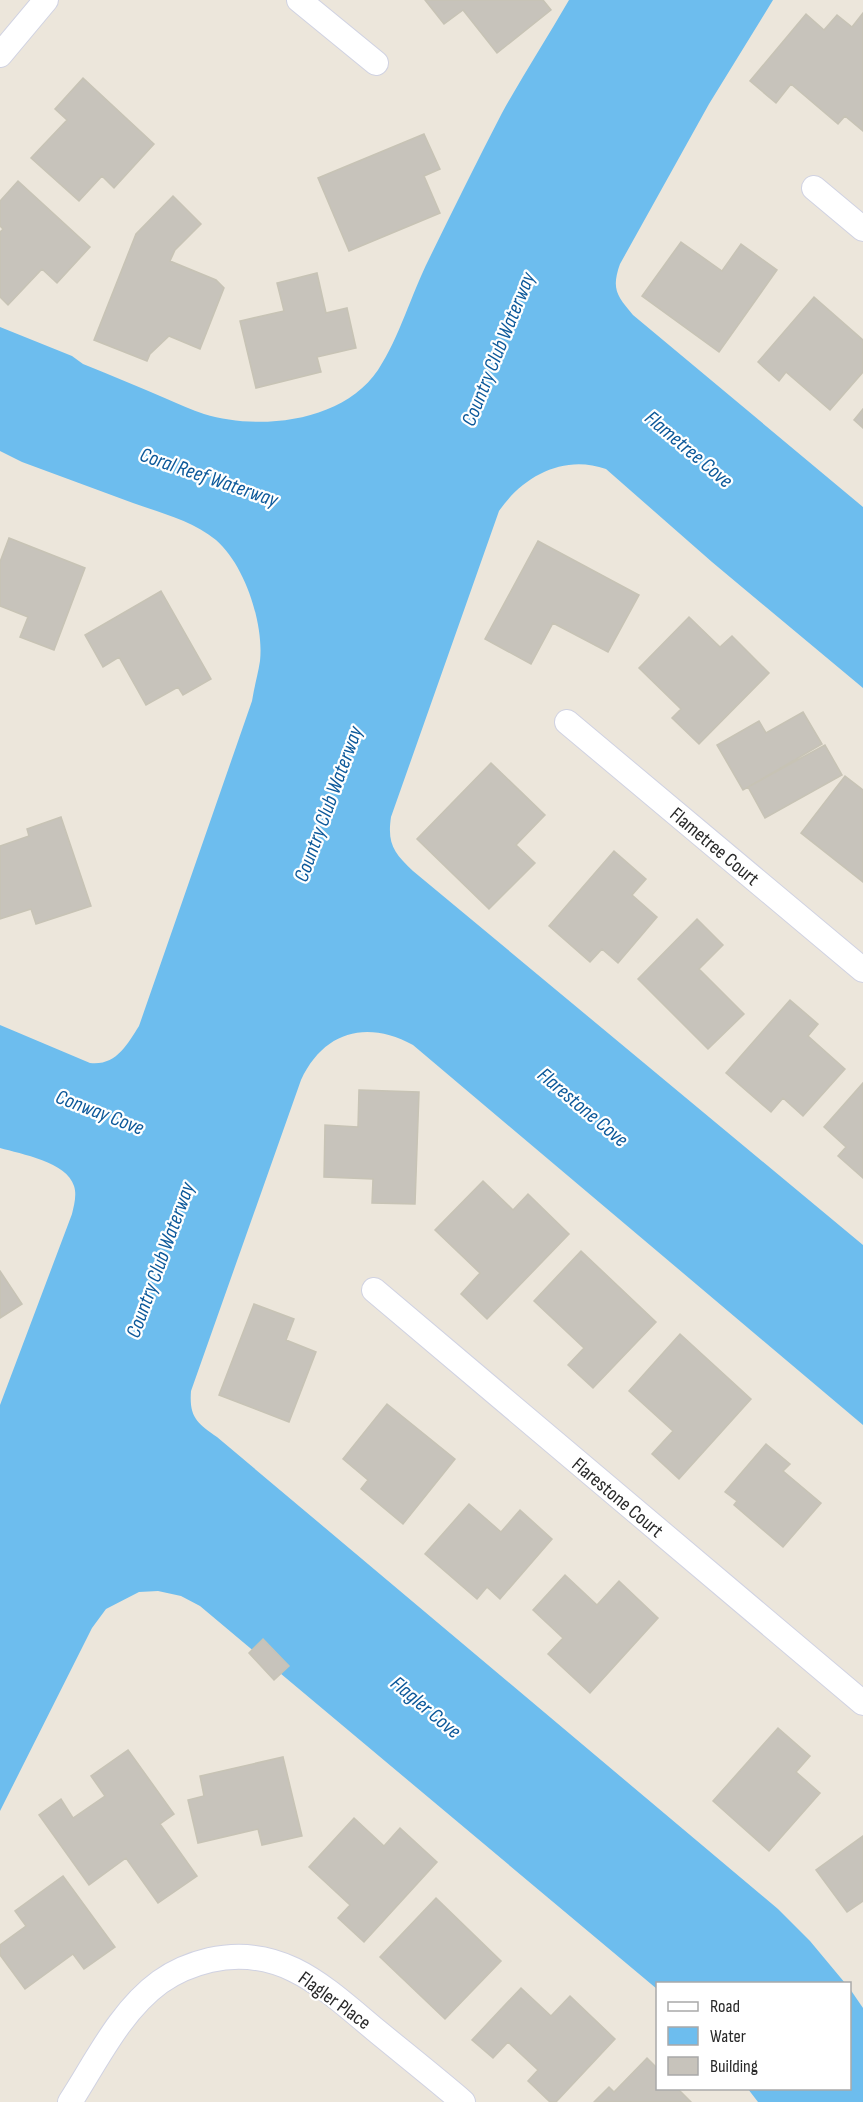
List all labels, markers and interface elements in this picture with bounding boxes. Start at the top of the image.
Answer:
water label: Country Club Waterway [456,268,541,430]
water label: Flametree Cove [640,405,738,493]
water label: Coral Reef Waterway [136,442,282,513]
water label: Country Club Waterway [289,722,369,885]
street label: Flametree Court [665,803,764,891]
water label: Flarestone Cove [532,1062,633,1152]
water label: Conway Cove [52,1084,148,1141]
water label: Country Club Waterway [121,1178,201,1341]
street label: Flarestone Court [567,1453,668,1543]
water label: Flagler Cove [385,1671,466,1744]
street label: Flagler Place [294,1967,375,2035]
legend [656,1982,851,2090]
text: Road [710,1996,740,2017]
text: Water [710,2026,746,2047]
text: Building [710,2056,758,2077]

